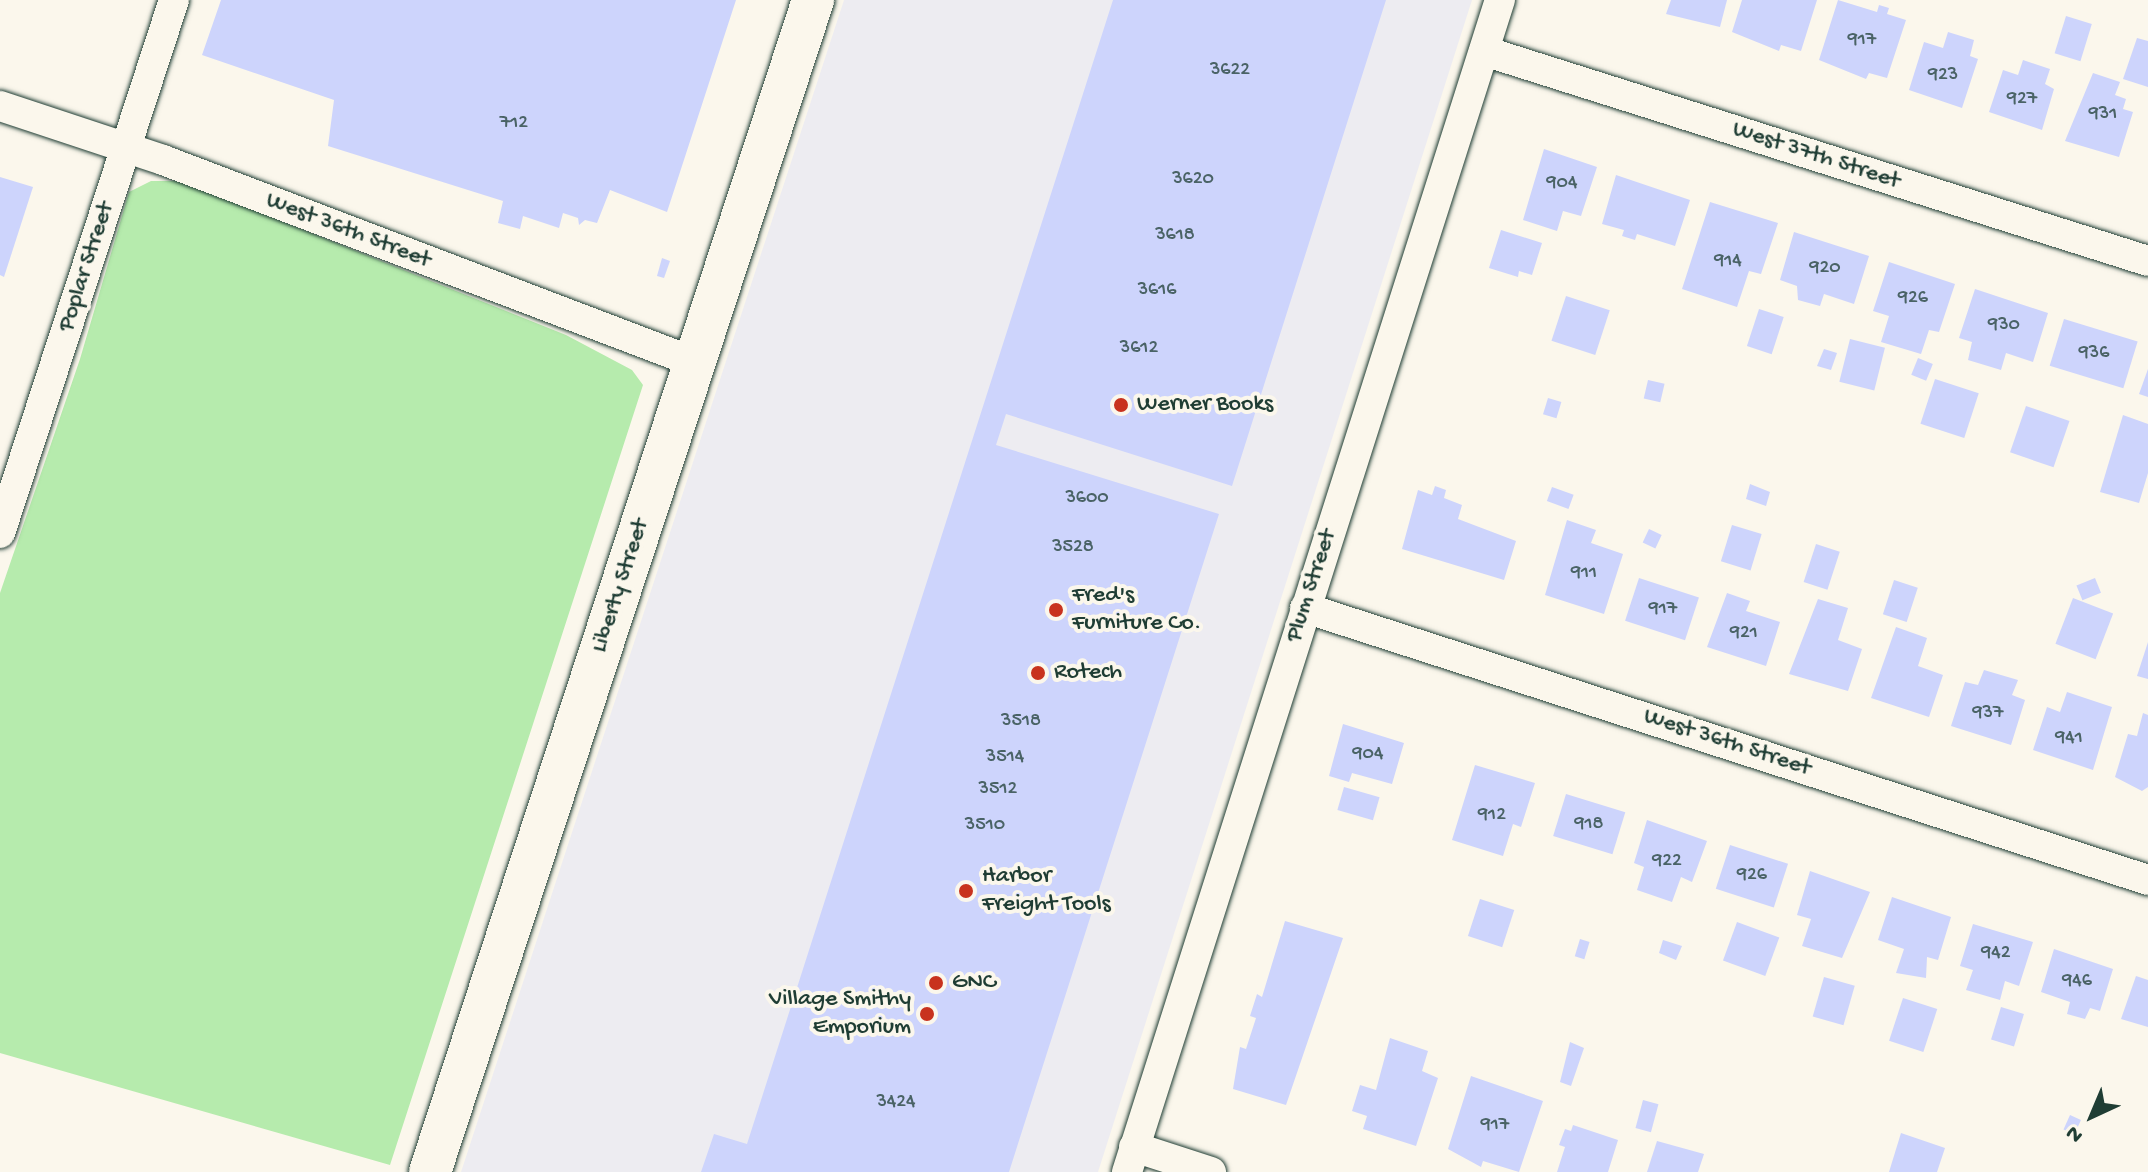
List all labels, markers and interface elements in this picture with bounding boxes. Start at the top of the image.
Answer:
house number: 917 [1848,28,1876,52]
house number: 3622 [1210,58,1250,82]
house number: 923 [1928,63,1958,87]
house number: 927 [2007,87,2037,111]
house number: 931 [2089,102,2117,126]
house number: 712 [500,111,528,135]
street label: West 37th Street [1729,115,1903,197]
house number: 3620 [1172,167,1214,191]
house number: 904 [1547,171,1577,195]
street label: West 36th Street [262,186,434,276]
street label: Poplar Street [53,199,121,335]
house number: 3618 [1155,223,1195,247]
house number: 914 [1714,249,1742,273]
house number: 920 [1809,256,1841,280]
house number: 3616 [1138,278,1176,302]
house number: 926 [1898,286,1928,310]
house number: 930 [1988,313,2020,337]
house number: 3612 [1120,336,1158,360]
house number: 936 [2079,341,2109,365]
place label: Werner Books [1137,391,1273,419]
marker: Werner Books [1112,396,1130,414]
house number: 3600 [1065,486,1109,510]
street label: Liberty Street [586,516,656,656]
street label: Plum Street [1280,526,1344,646]
house number: 3528 [1052,535,1094,559]
house number: 911 [1571,561,1597,585]
place label: Fred's Furniture Co. [1072,582,1201,638]
house number: 917 [1649,597,1677,621]
marker: Fred's Furniture Co. [1047,601,1065,619]
house number: 921 [1730,621,1758,645]
place label: Rotech [1054,659,1122,687]
marker: Rotech [1029,664,1047,682]
house number: 937 [1973,701,2003,725]
street label: West 36th Street [1640,702,1814,784]
house number: 3518 [1001,709,1041,733]
house number: 941 [2055,726,2083,750]
house number: 904 [1353,742,1383,766]
house number: 3514 [986,745,1024,769]
house number: 3512 [979,777,1017,801]
house number: 912 [1478,803,1506,827]
house number: 918 [1574,812,1604,836]
house number: 3510 [965,813,1005,837]
house number: 922 [1652,849,1682,873]
place label: Harbor Freight Tools [982,863,1111,919]
house number: 926 [1737,863,1767,887]
marker: Harbor Freight Tools [957,882,975,900]
house number: 942 [1981,941,2011,965]
place label: GNC [952,969,996,997]
house number: 946 [2062,969,2092,993]
marker: GNC [927,974,945,992]
place label: Village Smithy Emporium [769,986,911,1042]
marker: Village Smithy Emporium [918,1005,936,1023]
north arrow [2052,1076,2132,1156]
house number: 3424 [876,1090,916,1114]
house number: 917 [1481,1113,1509,1137]
text: N [2061,1119,2090,1148]

